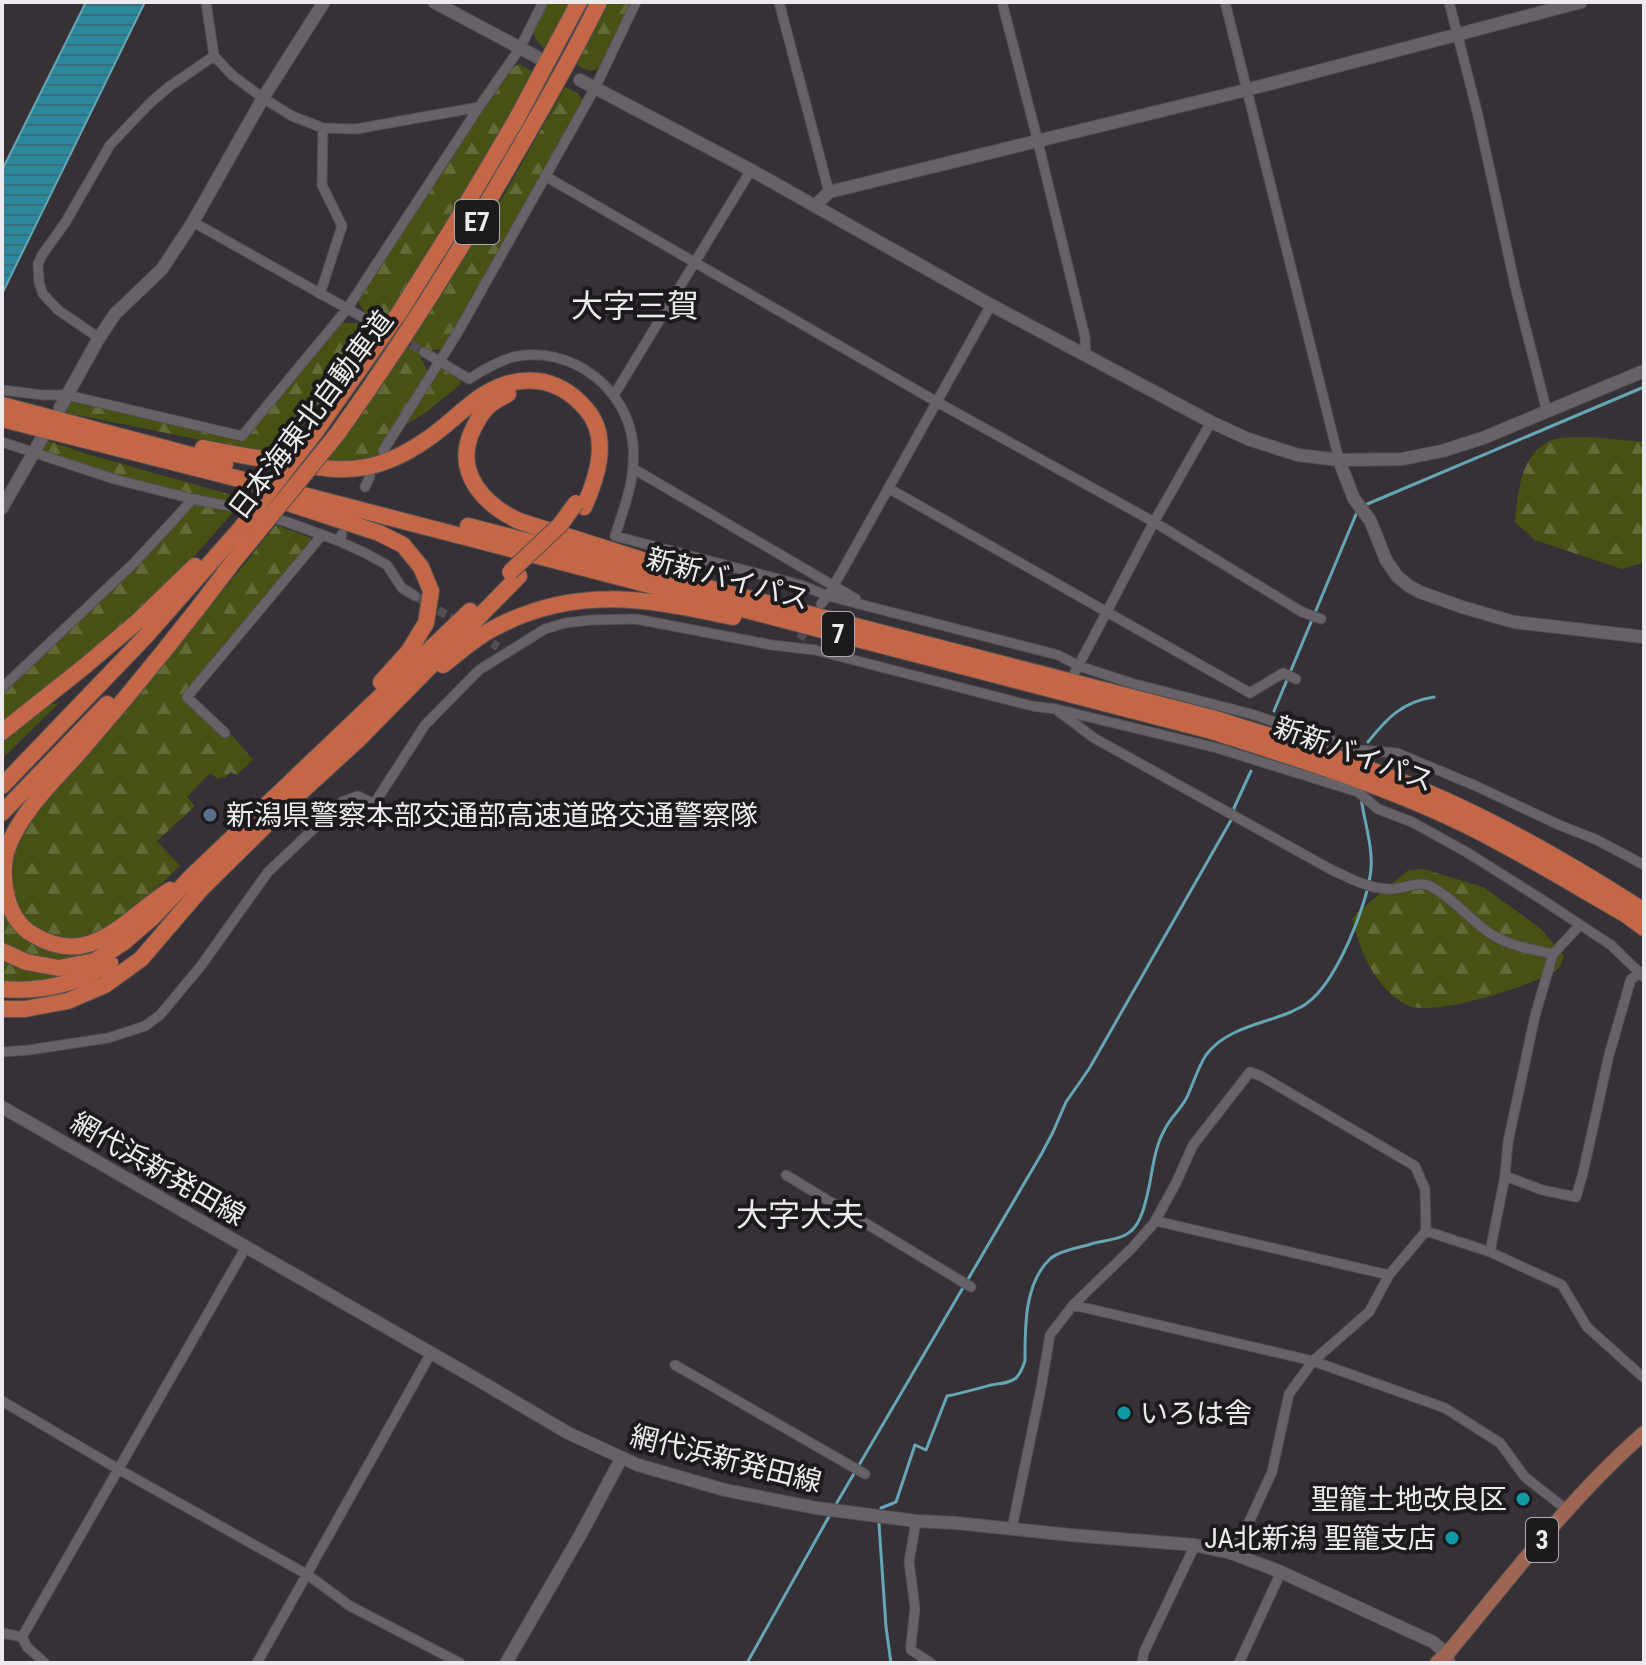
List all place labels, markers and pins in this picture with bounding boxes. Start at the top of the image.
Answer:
place label: 新潟県警察本部交通部高速道路交通警察隊 [226,799,758,832]
marker: 新潟県警察本部交通部高速道路交通警察隊 [201,806,219,824]
place label: いろは舎 [1140,1397,1252,1430]
marker: いろは舎 [1115,1404,1133,1422]
place label: 聖籠土地改良区 [1311,1483,1507,1516]
marker: 聖籠土地改良区 [1514,1490,1532,1508]
place label: JA北新潟 聖籠支店 [1204,1522,1436,1555]
marker: JA北新潟 聖籠支店 [1443,1529,1461,1547]

